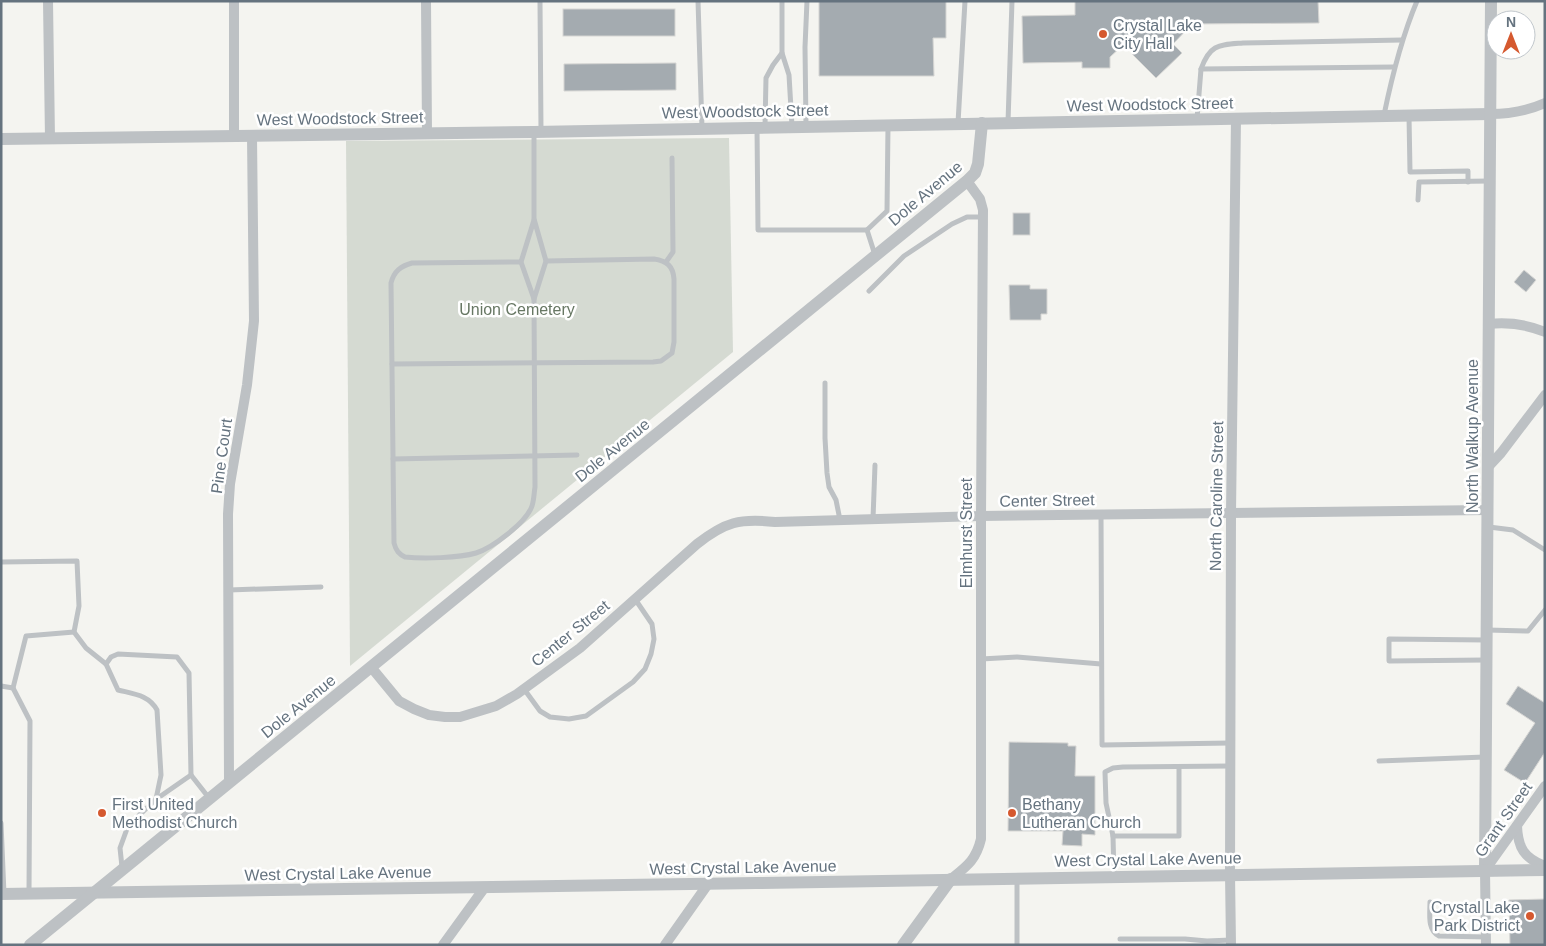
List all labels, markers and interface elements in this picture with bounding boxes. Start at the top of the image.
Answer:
north arrow [1486,10,1536,60]
text: N [1506,14,1516,30]
place label: Crystal Lake City Hall [1113,17,1202,52]
marker: Crystal Lake City Hall [1097,28,1109,40]
street label: West Woodstock Street [1067,95,1234,114]
street label: West Woodstock Street [662,102,829,121]
street label: West Woodstock Street [257,109,424,128]
street label: Dole Avenue [885,158,966,229]
park label: Union Cemetery [459,301,575,318]
street label: North Walkup Avenue [1464,359,1481,513]
street label: Dole Avenue [572,415,653,485]
street label: Pine Court [208,417,235,495]
street label: North Caroline Street [1207,420,1226,571]
street label: Elmhurst Street [958,477,975,588]
street label: Center Street [999,491,1095,510]
street label: Center Street [528,596,613,670]
street label: Dole Avenue [258,671,339,741]
street label: Grant Street [1471,778,1536,860]
place label: First United Methodist Church [112,796,237,831]
place label: Bethany Lutheran Church [1022,796,1141,831]
marker: First United Methodist Church [96,807,108,819]
marker: Bethany Lutheran Church [1006,807,1018,819]
street label: West Crystal Lake Avenue [1054,849,1242,870]
street label: West Crystal Lake Avenue [649,857,837,878]
street label: West Crystal Lake Avenue [244,863,432,884]
place label: Crystal Lake Park District [1431,899,1521,934]
marker: Crystal Lake Park District [1524,910,1536,922]

